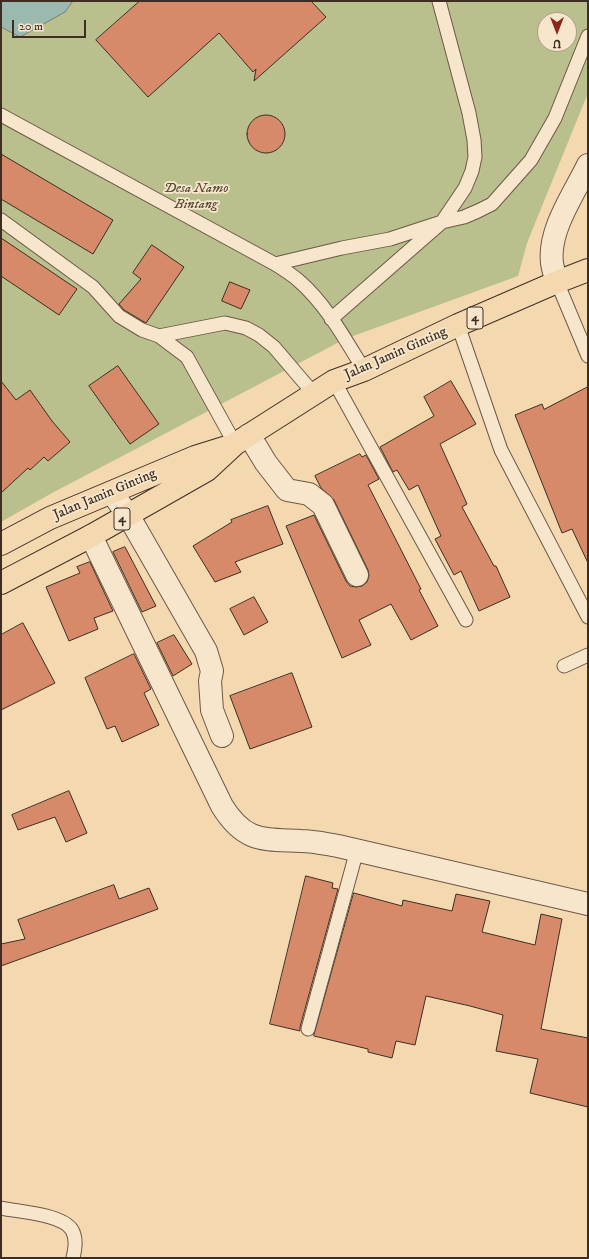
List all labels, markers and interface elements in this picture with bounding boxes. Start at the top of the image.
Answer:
scale bar [14,12,88,38]
north arrow [537,12,577,52]
text: 20 m [19,19,43,34]
text: U [553,36,561,50]
park label: Desa Namo Bintang [164,181,228,214]
road number: 4 [467,307,483,329]
street label: Jalan Jamin Ginting [342,324,450,384]
street label: Jalan Jamin Ginting [51,466,159,524]
road number: 4 [114,508,130,530]

